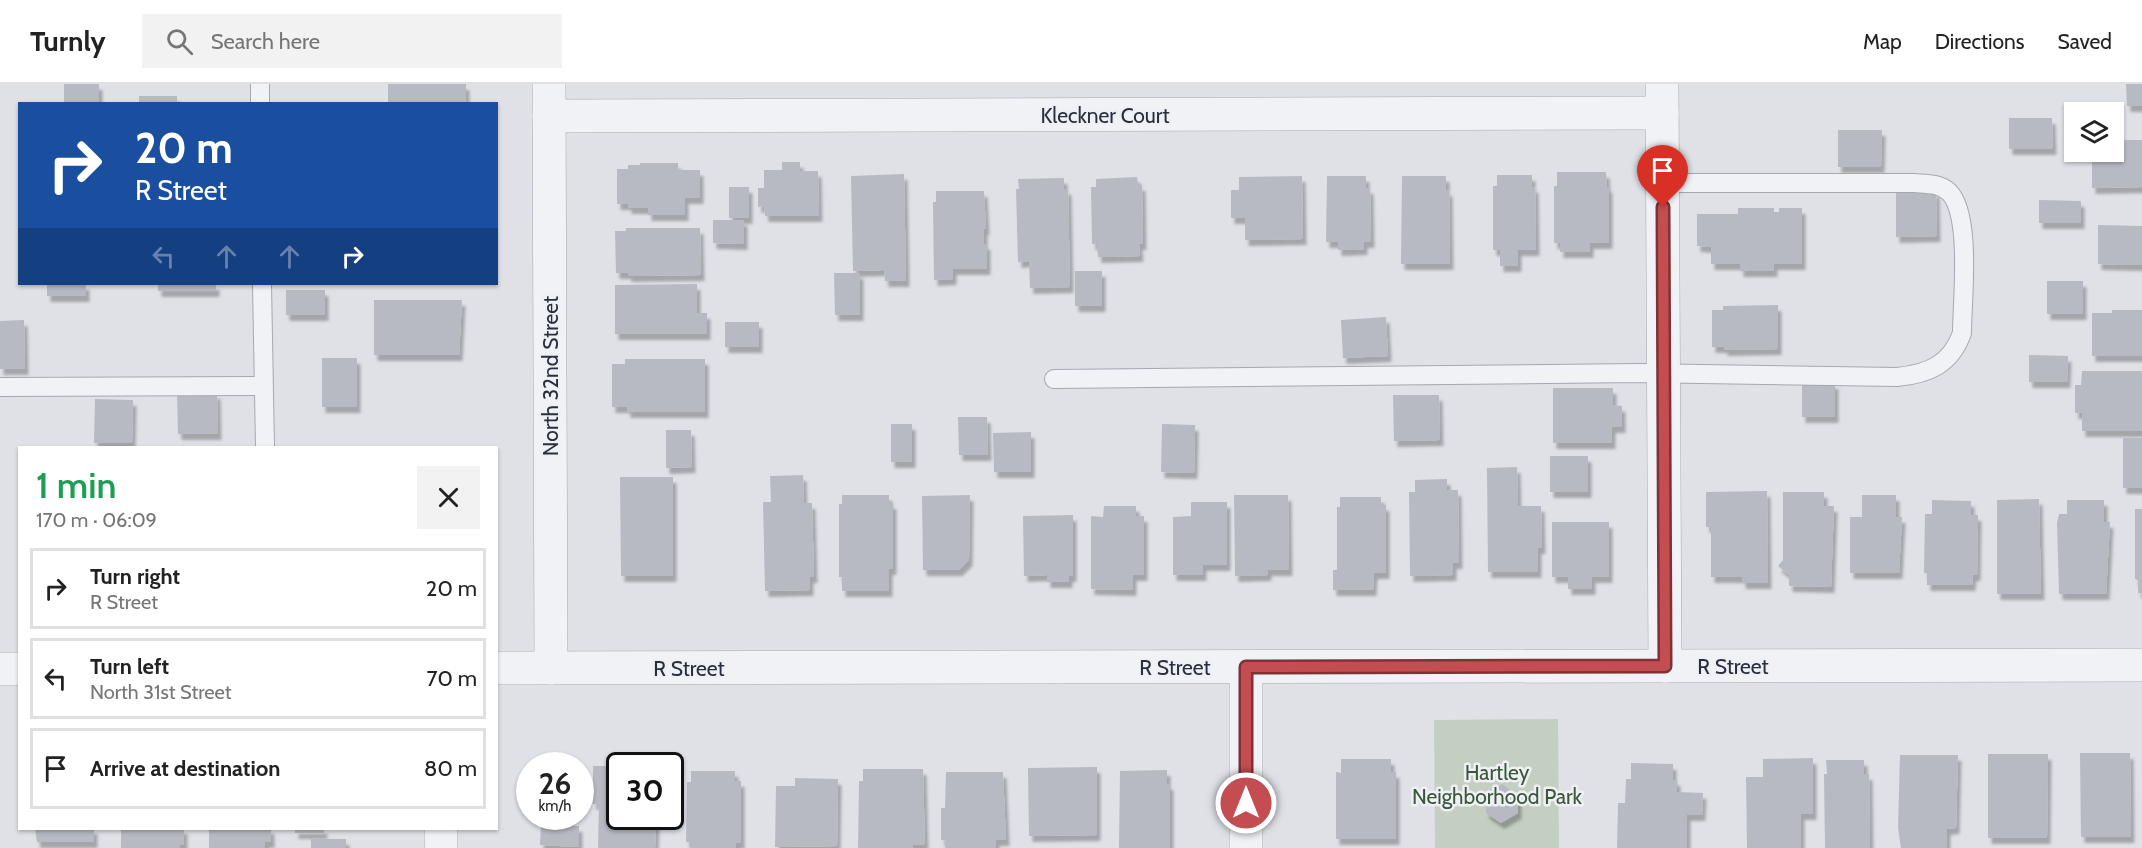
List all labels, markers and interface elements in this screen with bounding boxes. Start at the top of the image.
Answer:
search box [142,14,562,68]
text: Turnly [30,24,106,58]
icon: search [163,25,196,58]
text: Search here [211,28,320,55]
text: Map [1863,29,1902,54]
text: Directions [1935,29,2024,54]
text: Saved [2057,29,2112,54]
map controls [2064,102,2124,162]
button: layers [2064,102,2124,162]
street label: Kleckner Court [1040,103,1170,128]
text: 20 m [135,122,233,174]
icon: right [36,126,114,204]
pin [1637,145,1688,207]
icon: arrive [1646,154,1679,187]
text: R Street [135,174,227,207]
icon: left [147,240,180,273]
icon: ahead [210,240,243,273]
icon: ahead [273,240,306,273]
icon: right [336,240,369,273]
street label: North 32nd Street [538,296,563,456]
text: 1 min [36,463,116,507]
button: close [417,466,480,529]
text: 170 m · 06:09 [36,508,157,532]
text: Turn right [90,563,180,590]
icon: right [39,572,72,605]
text: 20 m [426,575,477,602]
text: R Street [90,590,158,614]
text: Turn left [90,653,169,680]
street label: R Street [1697,654,1769,679]
street label: R Street [1139,655,1211,680]
street label: R Street [653,656,725,681]
icon: left [39,662,72,695]
text: 70 m [427,665,477,692]
text: North 31st Street [90,680,231,704]
icon: arrive [39,752,72,785]
speed limit sign: 30 [606,752,684,830]
text: Arrive at destination [90,755,280,782]
text: 80 m [424,755,477,782]
park label: Hartley Neighborhood Park [1412,760,1583,809]
text: 26 [539,765,571,802]
position arrow [1214,771,1278,835]
text: km/h [539,797,571,815]

